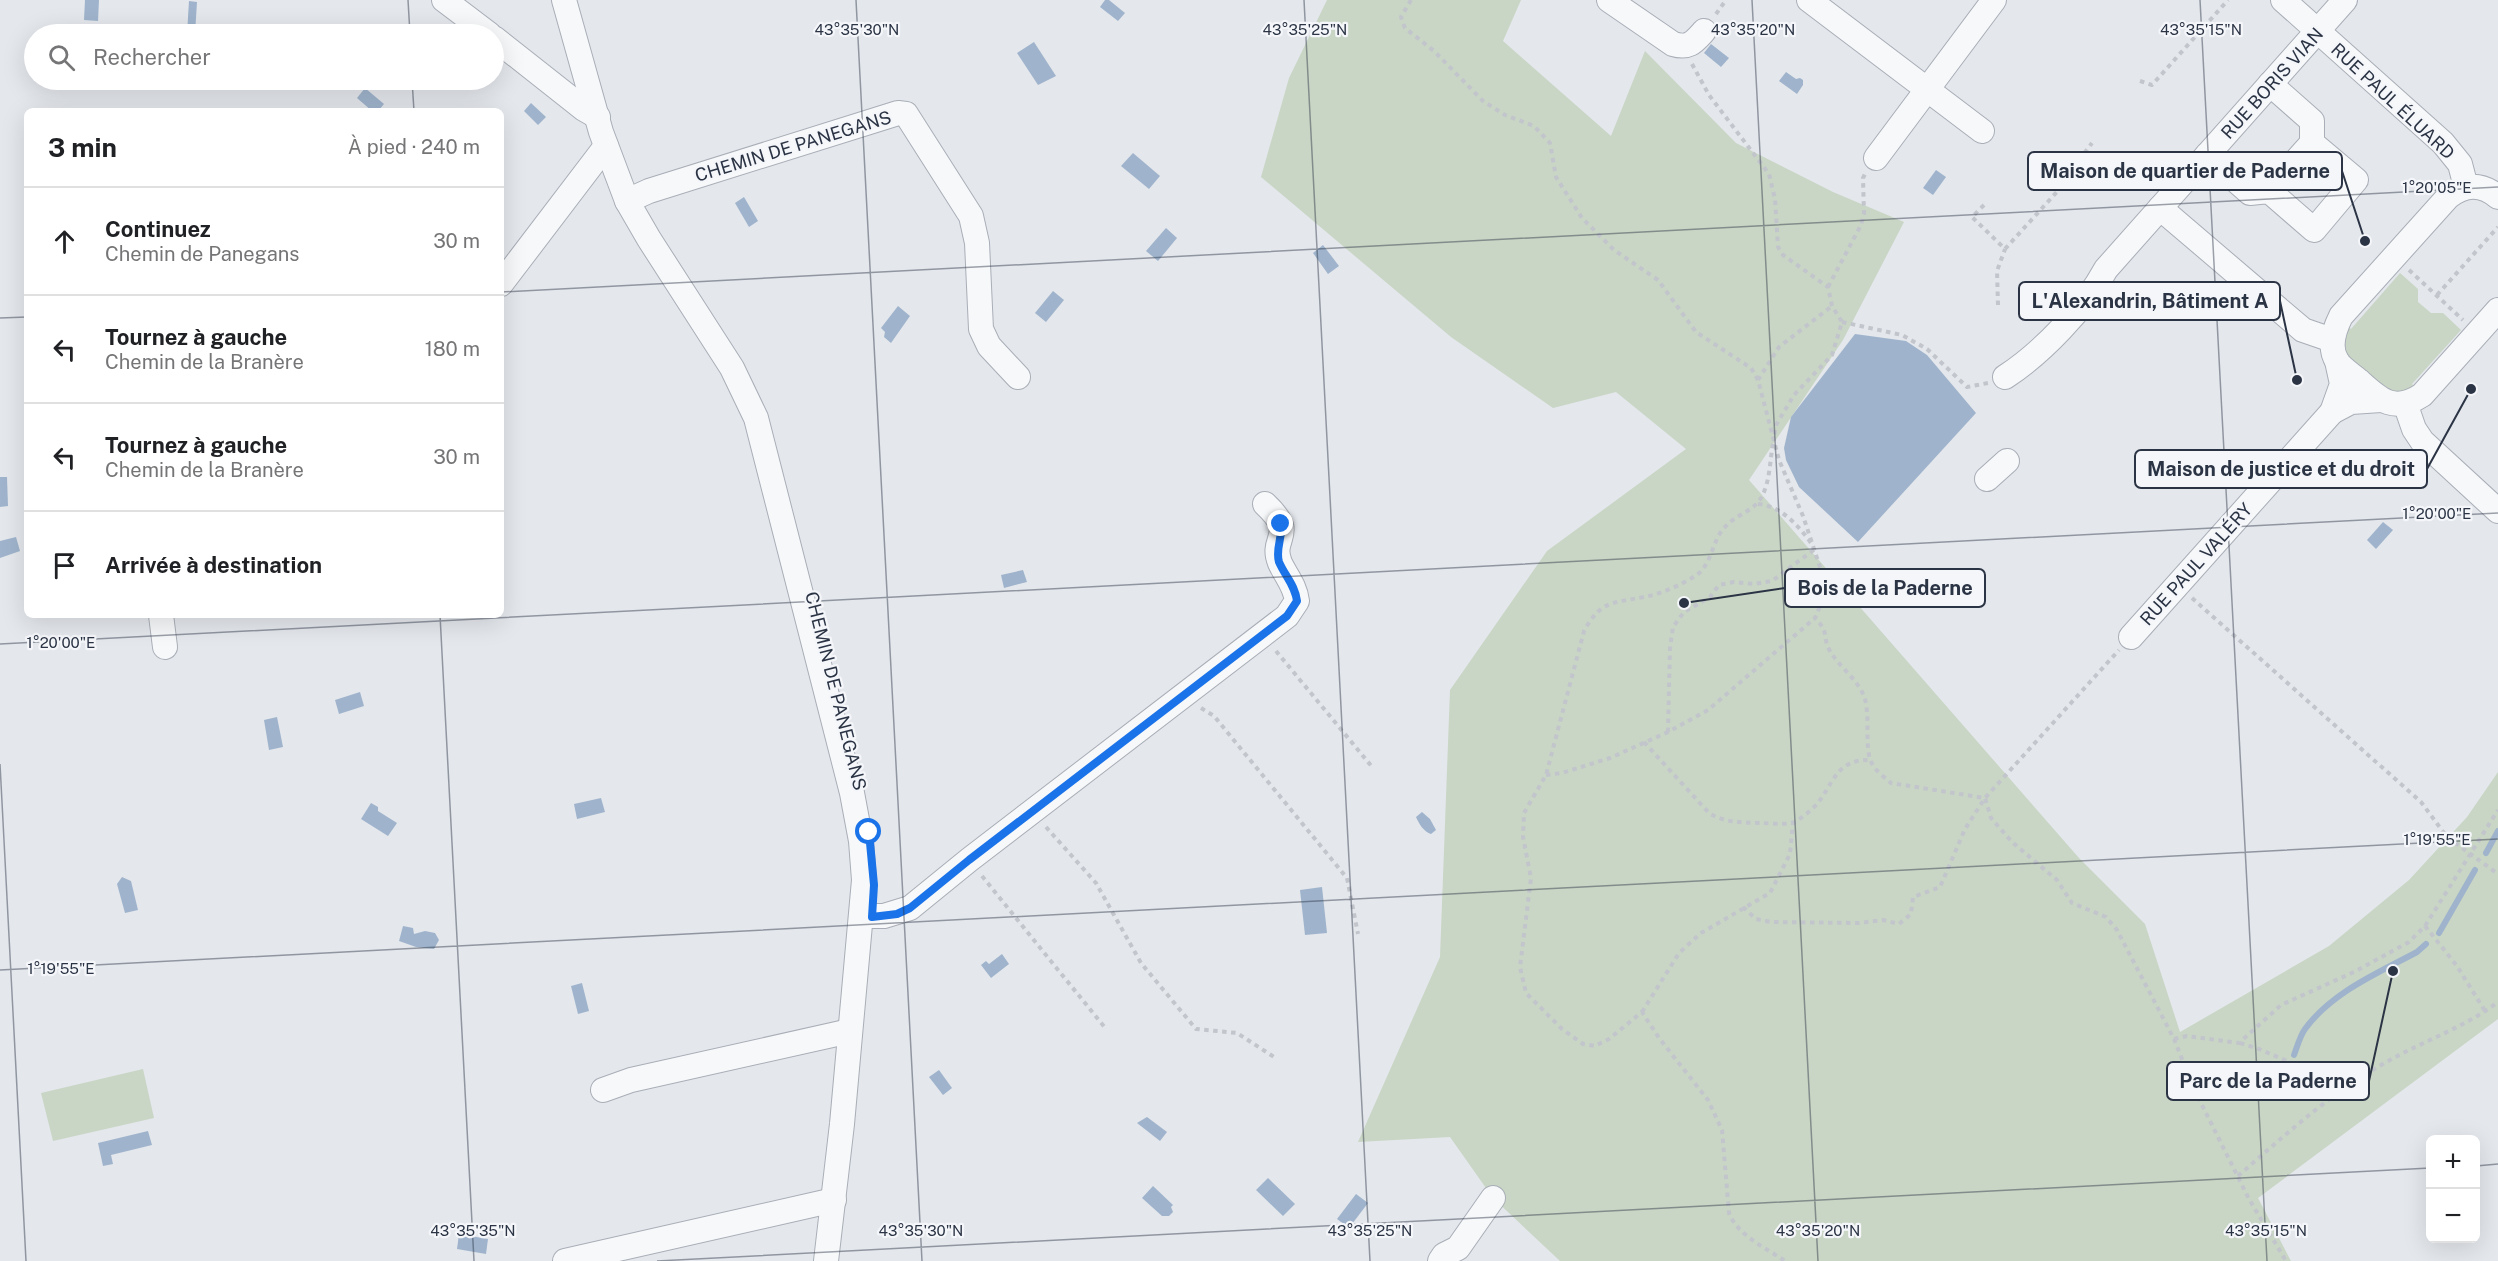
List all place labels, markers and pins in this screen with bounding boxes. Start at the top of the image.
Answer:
callout: Maison de quartier de Paderne [2028,152,2342,190]
callout: L'Alexandrin, Bâtiment A [2019,282,2280,320]
callout: Maison de justice et du droit [2135,450,2427,488]
callout: Bois de la Paderne [1785,569,1985,607]
callout: Parc de la Paderne [2167,1062,2369,1100]

